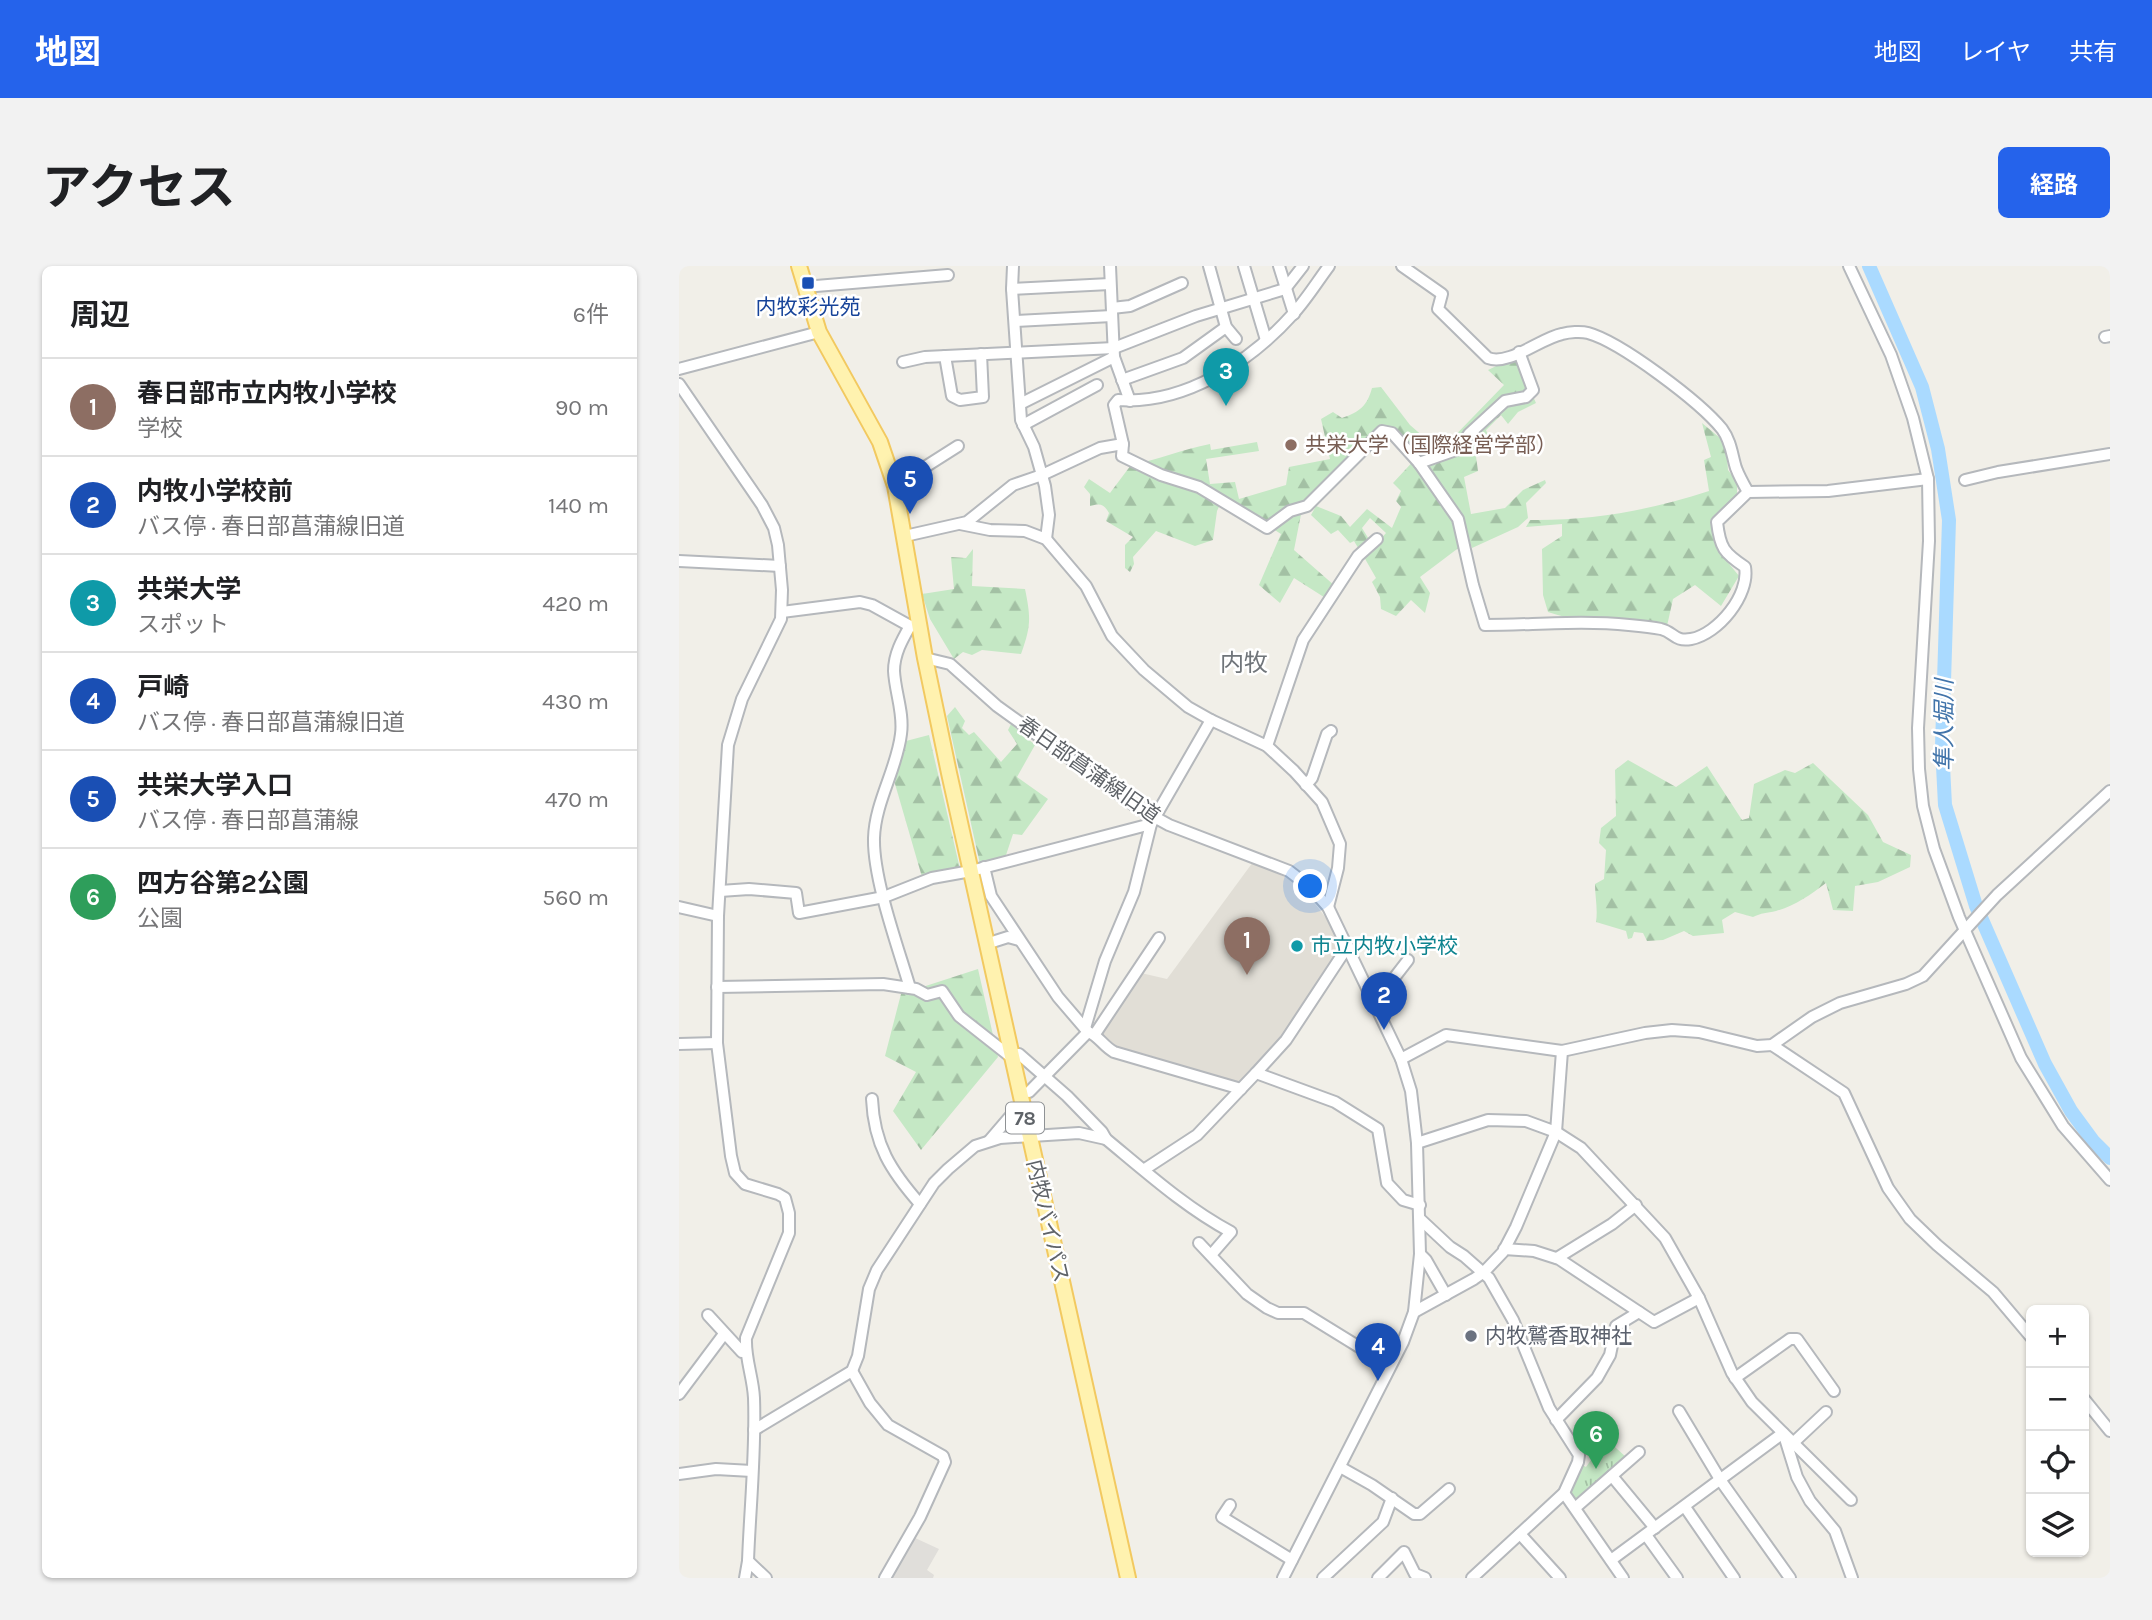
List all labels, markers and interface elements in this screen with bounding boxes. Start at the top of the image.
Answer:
text: 地図 [35,33,101,71]
text: 地図 [1874,38,1922,66]
text: レイヤ [1960,38,2031,66]
text: 共有 [2069,38,2117,66]
button: 経路 [1998,147,2110,218]
text: アクセス [42,159,236,216]
marker: 内牧彩光苑 [800,275,816,291]
place label: 内牧彩光苑 [756,295,861,319]
text: 周辺 [70,297,130,333]
text: 6件 [573,301,609,328]
pin: 3 [1203,348,1249,406]
text: 春日部市立内牧小学校 [137,378,397,409]
text: 1 [89,394,97,421]
text: 90 m [555,394,609,421]
text: 学校 [137,415,183,442]
place label: 共栄大学（国際経営学部） [1305,433,1557,457]
marker: 共栄大学（国際経営学部） [1283,437,1299,453]
pin: 5 [887,456,933,514]
text: 内牧小学校前 [137,476,293,507]
text: 2 [86,492,100,519]
text: 140 m [548,492,609,519]
text: バス停 · 春日部菖蒲線旧道 [137,513,405,540]
text: 共栄大学 [137,574,241,605]
text: 3 [86,590,100,617]
text: 420 m [542,590,609,617]
text: スポット [137,611,229,638]
district label: 内牧 [1220,649,1268,677]
text: 戸崎 [137,672,189,703]
water label: 隼人堀川 [1931,676,1958,771]
text: 4 [86,688,100,715]
text: 430 m [542,688,609,715]
text: バス停 · 春日部菖蒲線旧道 [137,709,405,736]
street label: 春日部菖蒲線旧道 [1013,712,1165,828]
text: 共栄大学入口 [137,770,293,801]
text: 5 [86,786,100,813]
text: 470 m [545,786,609,813]
text: バス停 · 春日部菖蒲線 [137,807,359,834]
text: 四方谷第2公園 [137,868,309,899]
your location [1293,869,1327,903]
text: 6 [86,884,100,911]
text: 560 m [542,884,609,911]
text: 公園 [137,905,183,932]
pin: 1 [1224,917,1270,975]
place label: 市立内牧小学校 [1311,934,1458,958]
marker: 市立内牧小学校 [1289,938,1305,954]
pin: 2 [1361,972,1407,1030]
road number: 78 [1006,1102,1044,1133]
street label: 内牧バイパス [1022,1157,1074,1285]
map controls [2026,1305,2089,1557]
button: + [2026,1305,2089,1368]
pin: 4 [1355,1323,1401,1381]
place label: 内牧鷲香取神社 [1485,1324,1632,1348]
marker: 内牧鷲香取神社 [1463,1328,1479,1344]
button: − [2026,1368,2089,1431]
pin: 6 [1573,1411,1619,1469]
button: locate [2026,1431,2089,1494]
button: layers [2026,1494,2089,1557]

